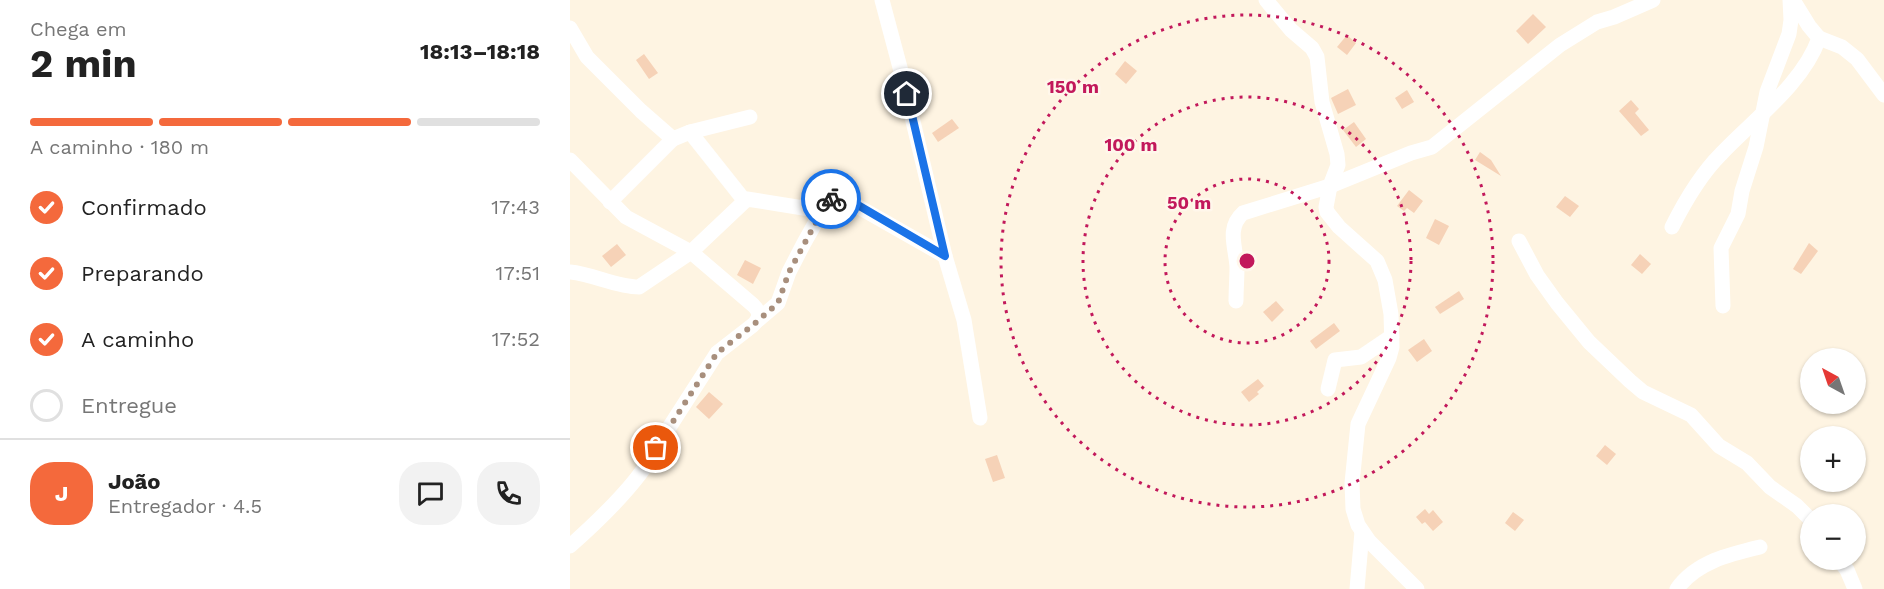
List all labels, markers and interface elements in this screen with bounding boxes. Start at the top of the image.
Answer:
text: Chega em [30,17,127,41]
text: 18:13–18:18 [420,39,540,64]
text: 2 min [30,41,137,86]
pin [881,68,932,119]
text: 150 m [1047,76,1099,97]
icon: home [890,77,923,110]
text: 100 m [1104,134,1158,155]
text: A caminho · 180 m [30,135,209,159]
courier [801,169,861,229]
icon: bike [815,183,848,216]
icon: check [30,191,63,224]
text: 50 m [1167,192,1211,213]
text: Confirmado [81,195,207,220]
text: 17:43 [491,195,540,219]
centre of rings [1237,251,1257,271]
icon: check [30,257,63,290]
text: Preparando [81,261,204,286]
text: 17:51 [496,261,540,285]
icon: check [30,323,63,356]
text: A caminho [81,327,194,352]
text: 17:52 [492,327,540,351]
north arrow [1800,348,1866,414]
map controls [1800,348,1866,570]
text: Entregue [81,393,177,418]
pin [630,422,681,473]
button: + [1800,426,1866,492]
icon: bag [639,431,672,464]
button: chat [399,462,462,525]
button: phone [477,462,540,525]
text: João [108,469,160,494]
text: J [55,481,68,506]
text: Entregador · 4.5 [108,494,262,518]
button: − [1800,504,1866,570]

